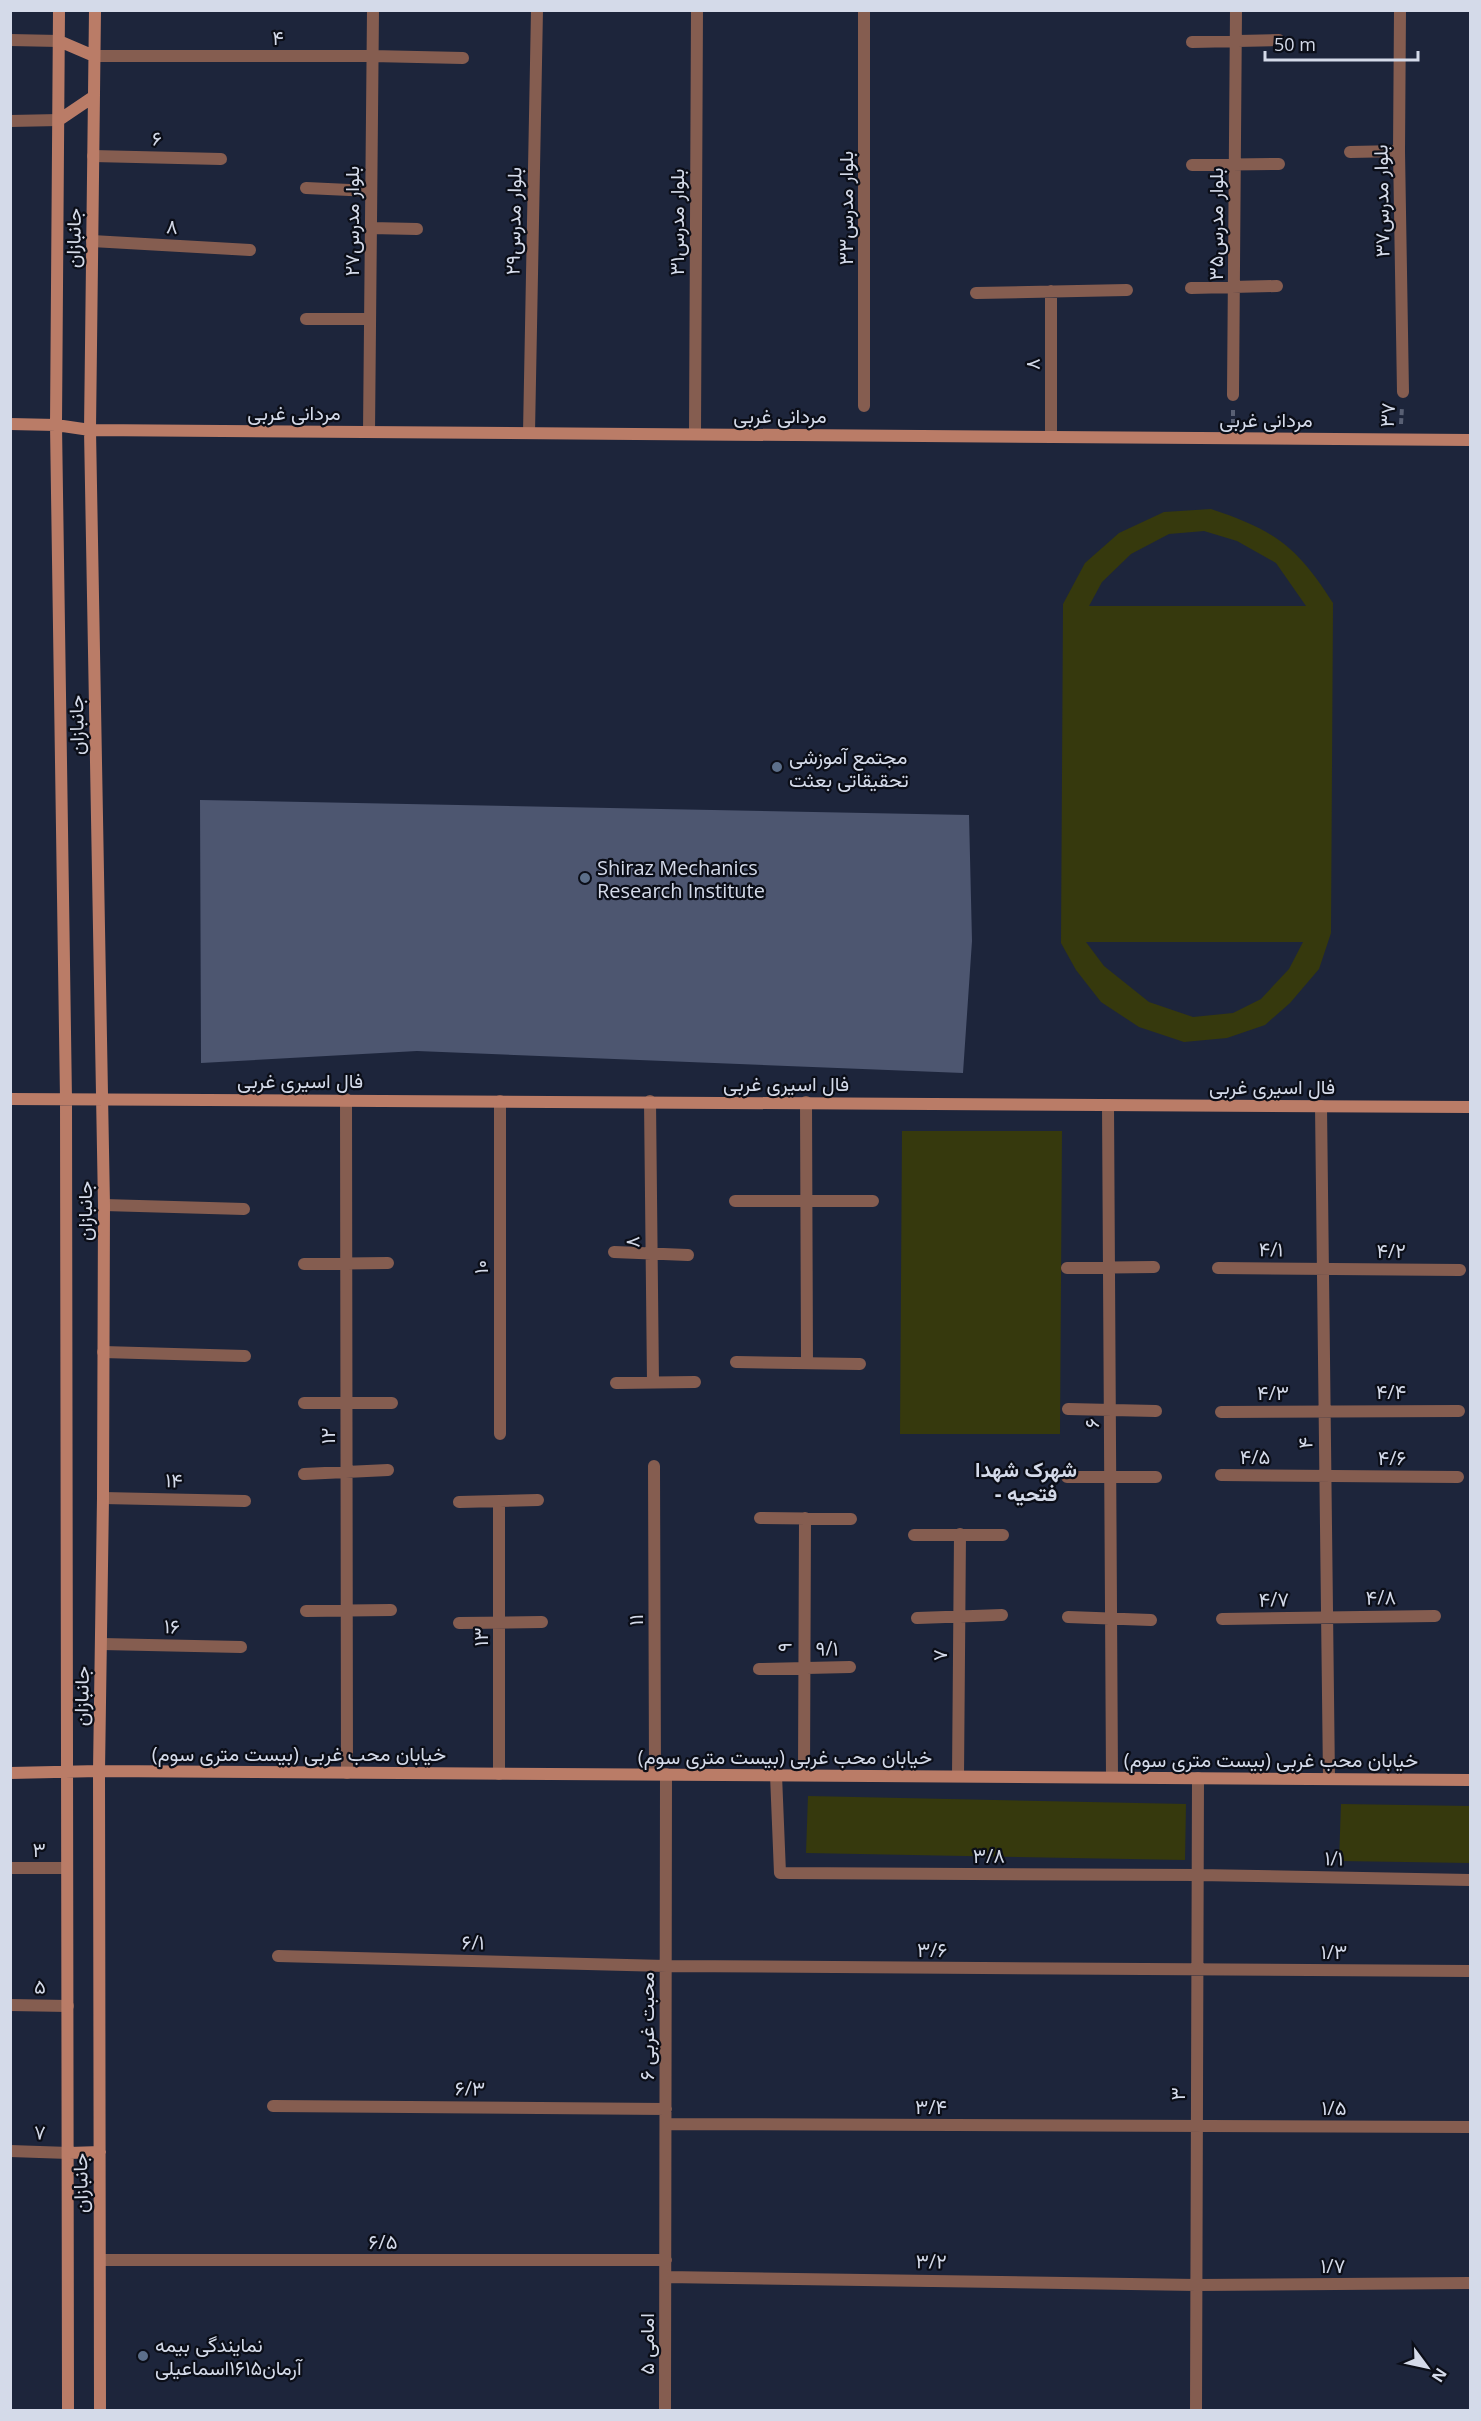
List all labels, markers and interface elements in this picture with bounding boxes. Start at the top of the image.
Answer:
street label: ۴ [272,24,284,51]
scale bar [1265,24,1418,62]
text: 50 m [1274,32,1316,56]
street label: ۶ [152,124,162,152]
street label: بلوار مدرس۳۷ [1367,144,1395,258]
street label: بلوار مدرس۳۳ [832,151,859,265]
street label: بلوار مدرس۲۷ [338,166,365,276]
street label: ۲۹بلوار مدرس [499,167,527,275]
street label: بلوار مدرس۳۵ [1202,167,1229,281]
street label: بلوار مدرس۳۱ [663,169,690,276]
street label: جانبازان [59,208,87,268]
street label: ۸ [165,212,179,240]
street label: ۸ [1019,358,1046,370]
street label: مردانی غربی [247,399,341,426]
street label: مردانی غربی [733,402,827,429]
street label: ۳۷ [1373,402,1401,428]
street label: مردانی غربی [1219,406,1313,433]
street label: جانبازان [62,695,90,755]
place label: مجتمع آموزشی تحقیقاتی بعثت [789,743,909,793]
marker: مجتمع آموزشی تحقیقاتی بعثت [770,760,784,774]
place label: Shiraz Mechanics Research Institute [597,854,765,904]
marker: Shiraz Mechanics Research Institute [578,871,592,885]
street label: فال اسیری غربی [237,1067,363,1094]
street label: فال اسیری غربی [723,1070,849,1097]
street label: فال اسیری غربی [1209,1073,1335,1100]
street label: جانبازان [71,1181,98,1241]
street label: ۴/۱ [1259,1235,1283,1263]
street label: ۸ [618,1236,646,1248]
street label: ۴/۲ [1376,1237,1406,1264]
street label: ۱۰ [467,1260,494,1274]
street label: ۴/۴ [1376,1378,1406,1405]
street label: ۴/۳ [1257,1379,1289,1406]
street label: ۶ [1078,1418,1105,1428]
street label: ۱۲ [314,1428,341,1444]
street label: ۴ [1291,1437,1319,1449]
street label: ۴/۵ [1240,1443,1270,1470]
street label: ۴/۶ [1378,1444,1406,1471]
district label: شهرک شهدا - فتحیه [975,1455,1077,1507]
street label: ۱۴ [165,1466,183,1494]
street label: ۴/۸ [1365,1583,1397,1611]
street label: ۴/۷ [1258,1585,1290,1613]
street label: ۱۶ [164,1612,180,1640]
street label: ۱۱ [622,1614,649,1626]
street label: ۱۳ [467,1628,494,1646]
street label: ۹/۱ [815,1634,839,1662]
street label: ۹ [770,1642,798,1652]
street label: ۷ [926,1649,953,1661]
street label: جانبازان [67,1666,95,1726]
street label: خیابان محب غربی (بیست متری سوم) [152,1740,446,1767]
street label: خیابان محب غربی (بیست متری سوم) [638,1743,932,1770]
street label: خیابان محب غربی (بیست متری سوم) [1124,1746,1418,1773]
street label: ۳ [32,1836,46,1863]
street label: ۳/۸ [973,1842,1005,1869]
street label: ۱/۱ [1324,1844,1344,1872]
street label: ۶/۱ [461,1928,485,1956]
street label: ۳/۶ [917,1936,947,1963]
street label: ۱/۳ [1321,1938,1347,1965]
street label: ۵ [34,1972,46,2000]
street label: محبت غربی ۶ [633,1972,660,2080]
street label: ۶/۳ [455,2074,485,2102]
street label: ۳ [1164,2087,1191,2101]
street label: ۳/۴ [915,2093,947,2120]
street label: ۱/۵ [1322,2094,1346,2121]
street label: ۷ [34,2118,46,2146]
street label: جانبازان [66,2153,94,2213]
street label: ۶/۵ [369,2228,397,2255]
street label: ۳/۲ [915,2247,947,2275]
street label: ۱/۷ [1321,2252,1345,2279]
street label: امامی ۵ [633,2313,660,2375]
place label: نمایندگی بیمه آرمان۱۶۱۵اسماعیلی [155,2331,303,2381]
north arrow [1397,2337,1457,2397]
marker: نمایندگی بیمه آرمان۱۶۱۵اسماعیلی [136,2349,150,2363]
text: N [1427,2364,1452,2387]

